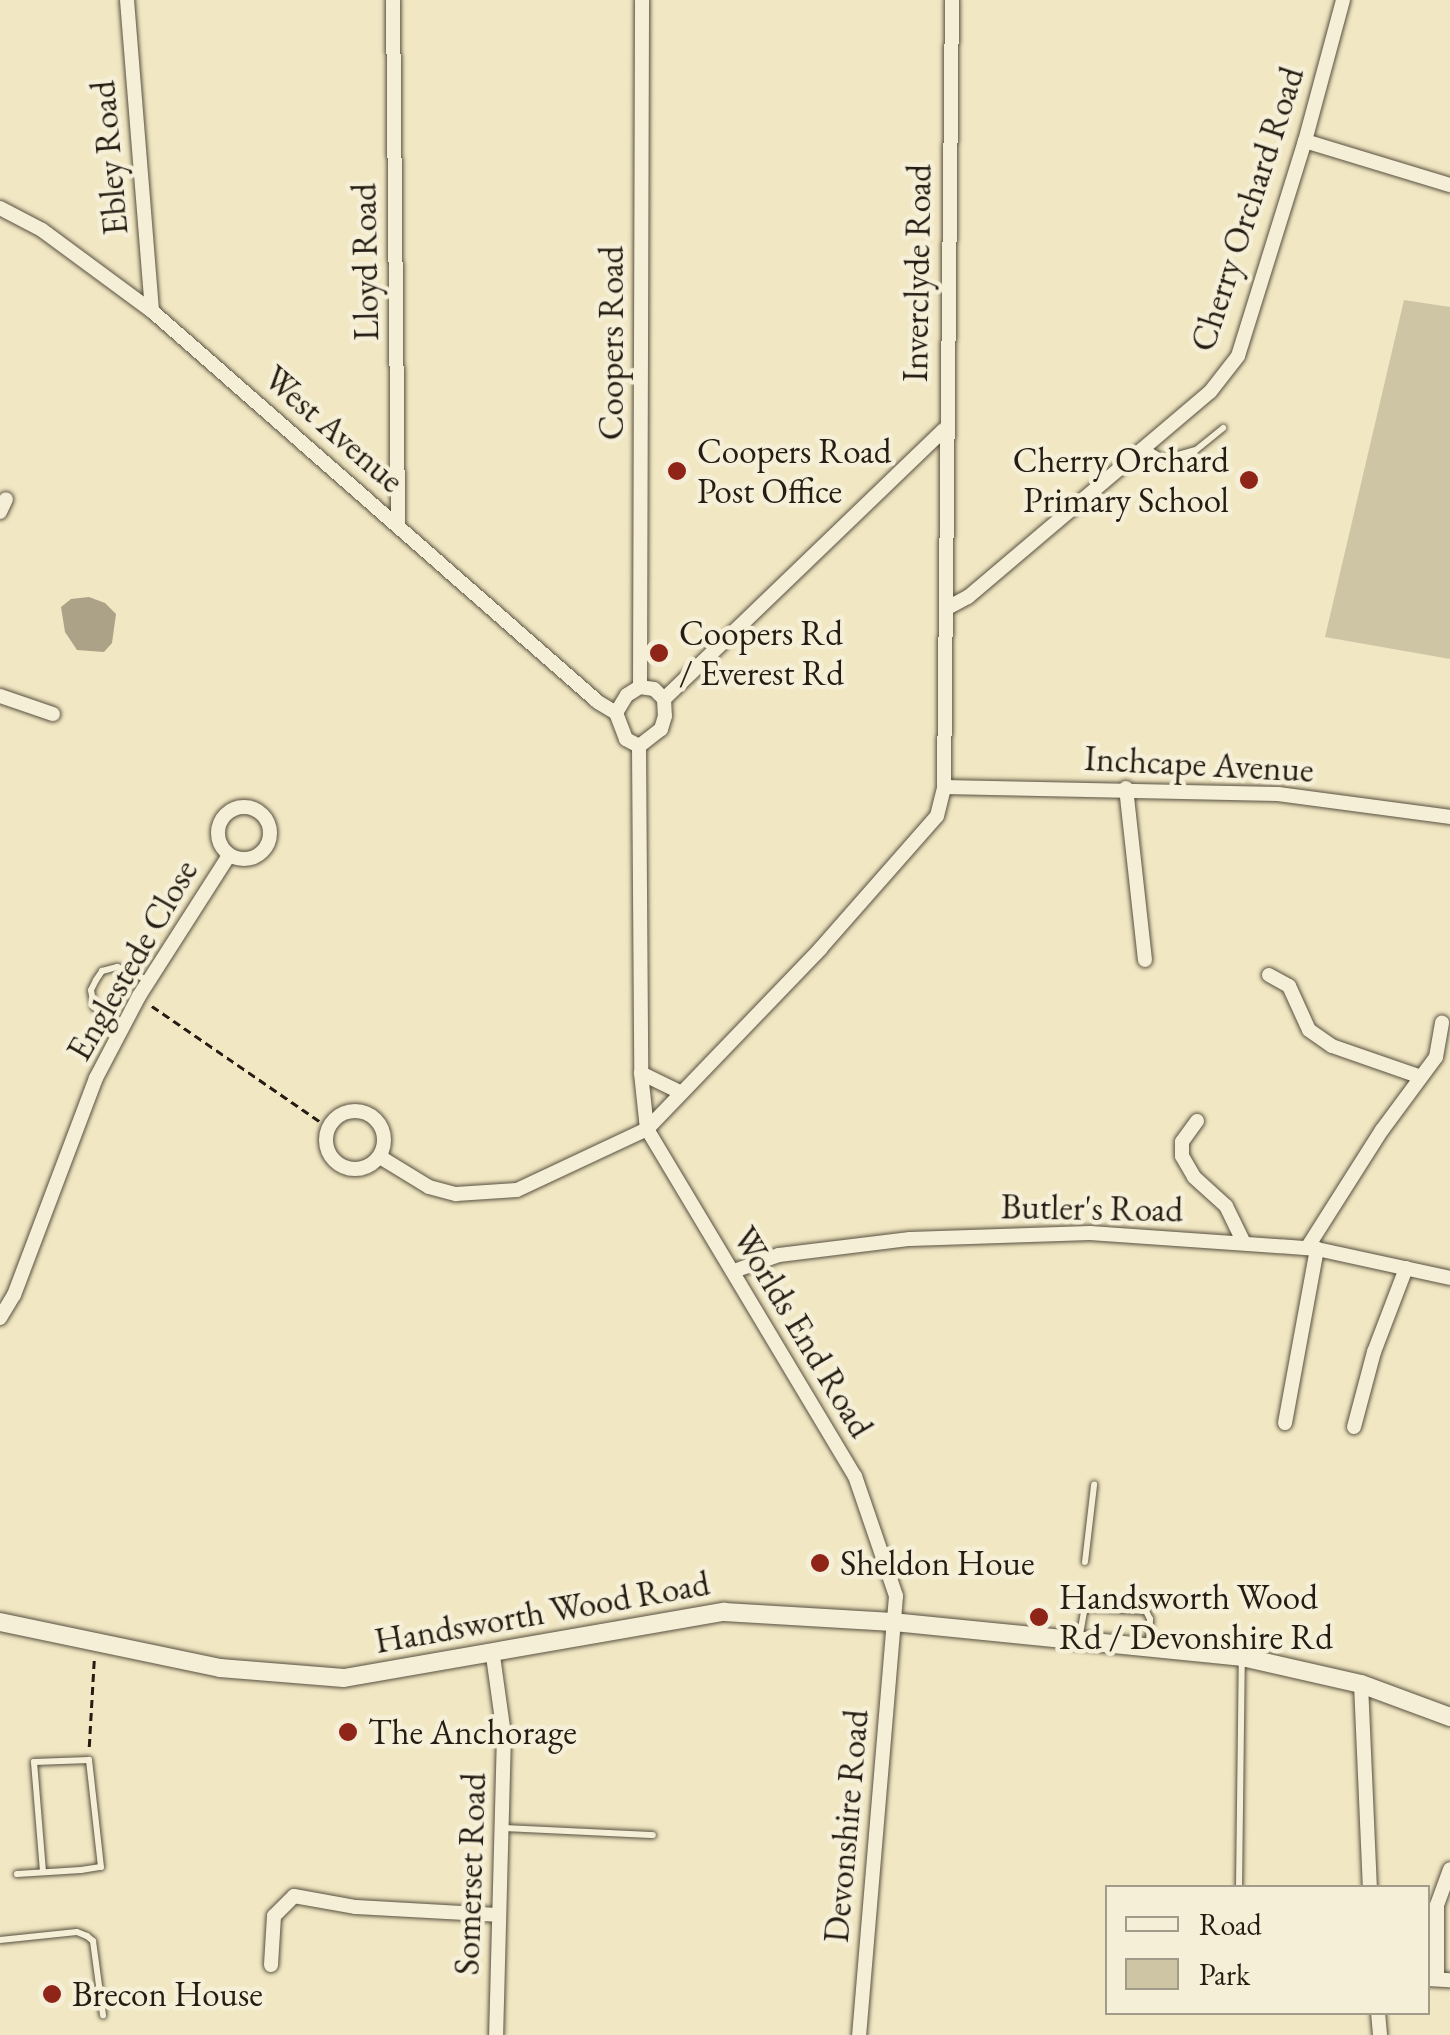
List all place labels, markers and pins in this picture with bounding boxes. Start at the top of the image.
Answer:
place label: Coopers Road Post Office [697,430,892,512]
place label: Cherry Orchard Primary School [1013,439,1229,521]
marker: Coopers Road Post Office [666,460,688,482]
marker: Cherry Orchard Primary School [1238,469,1260,491]
place label: Coopers Rd / Everest Rd [679,612,844,694]
marker: Coopers Rd / Everest Rd [648,642,670,664]
place label: Sheldon Houe [840,1542,1035,1584]
marker: Sheldon Houe [809,1552,831,1574]
place label: Handsworth Wood Rd / Devonshire Rd [1059,1576,1333,1658]
marker: Handsworth Wood Rd / Devonshire Rd [1028,1606,1050,1628]
place label: The Anchorage [368,1711,577,1753]
marker: The Anchorage [337,1721,359,1743]
place label: Brecon House [72,1973,263,2015]
marker: Brecon House [41,1983,63,2005]

